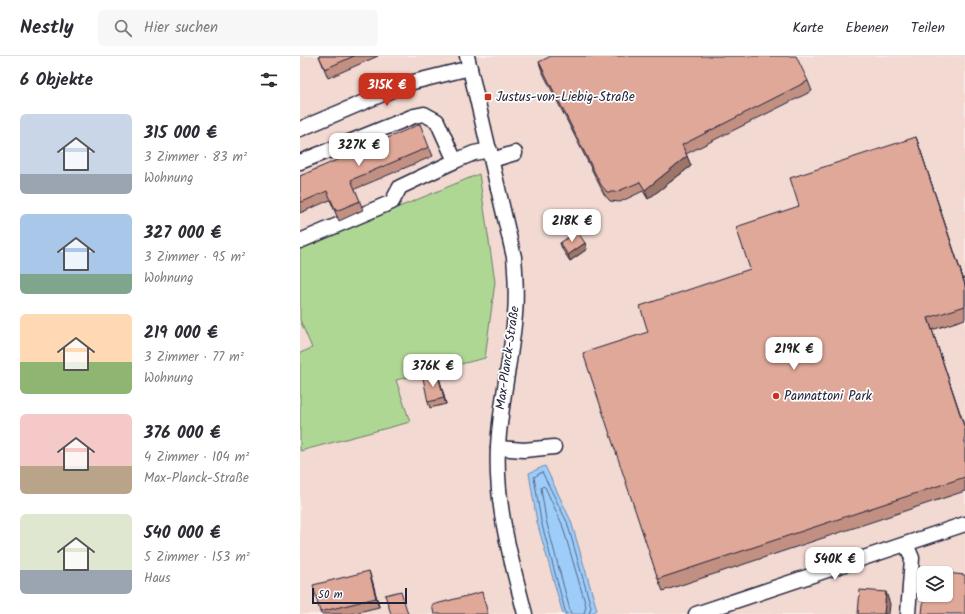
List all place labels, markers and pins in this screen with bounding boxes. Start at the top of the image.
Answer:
pin: 315K € [354,73,420,107]
place label: Justus-von-Liebig-Straße [496,87,635,108]
marker: Justus-von-Liebig-Straße [483,92,493,102]
pin: 327K € [326,133,392,167]
pin: 218K € [539,209,605,243]
pin: 219K € [761,337,827,371]
pin: 376K € [400,354,466,388]
place label: Pannattoni Park [784,386,873,407]
marker: Pannattoni Park [771,391,781,401]
pin: 540K € [802,547,868,581]

